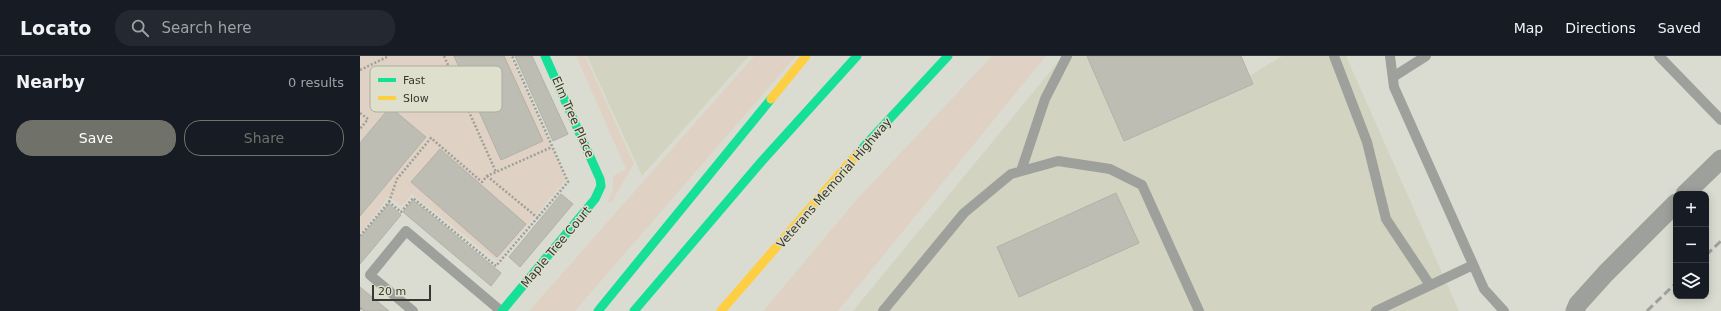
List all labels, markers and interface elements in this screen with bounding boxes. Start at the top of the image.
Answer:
search box [115,10,395,46]
text: Locato [20,17,91,39]
icon: search [129,17,151,39]
text: Search here [161,19,252,37]
text: Map [1514,20,1543,36]
text: Directions [1565,20,1636,36]
text: Saved [1658,20,1701,36]
legend [370,66,502,112]
text: Nearby [16,72,85,92]
text: Fast [403,74,426,87]
street label: Elm Tree Place [549,74,597,160]
text: 0 results [288,75,344,90]
text: Slow [403,92,429,105]
street label: Veterans Memorial Highway [774,115,894,251]
button: Save [16,120,176,156]
button: Share [184,120,344,156]
map controls [1673,191,1709,299]
button: + [1673,191,1709,227]
street label: Maple Tree Court [518,203,594,290]
button: − [1673,227,1709,263]
button: layers [1673,263,1709,299]
scale bar [372,283,431,302]
text: 20 m [378,285,406,298]

